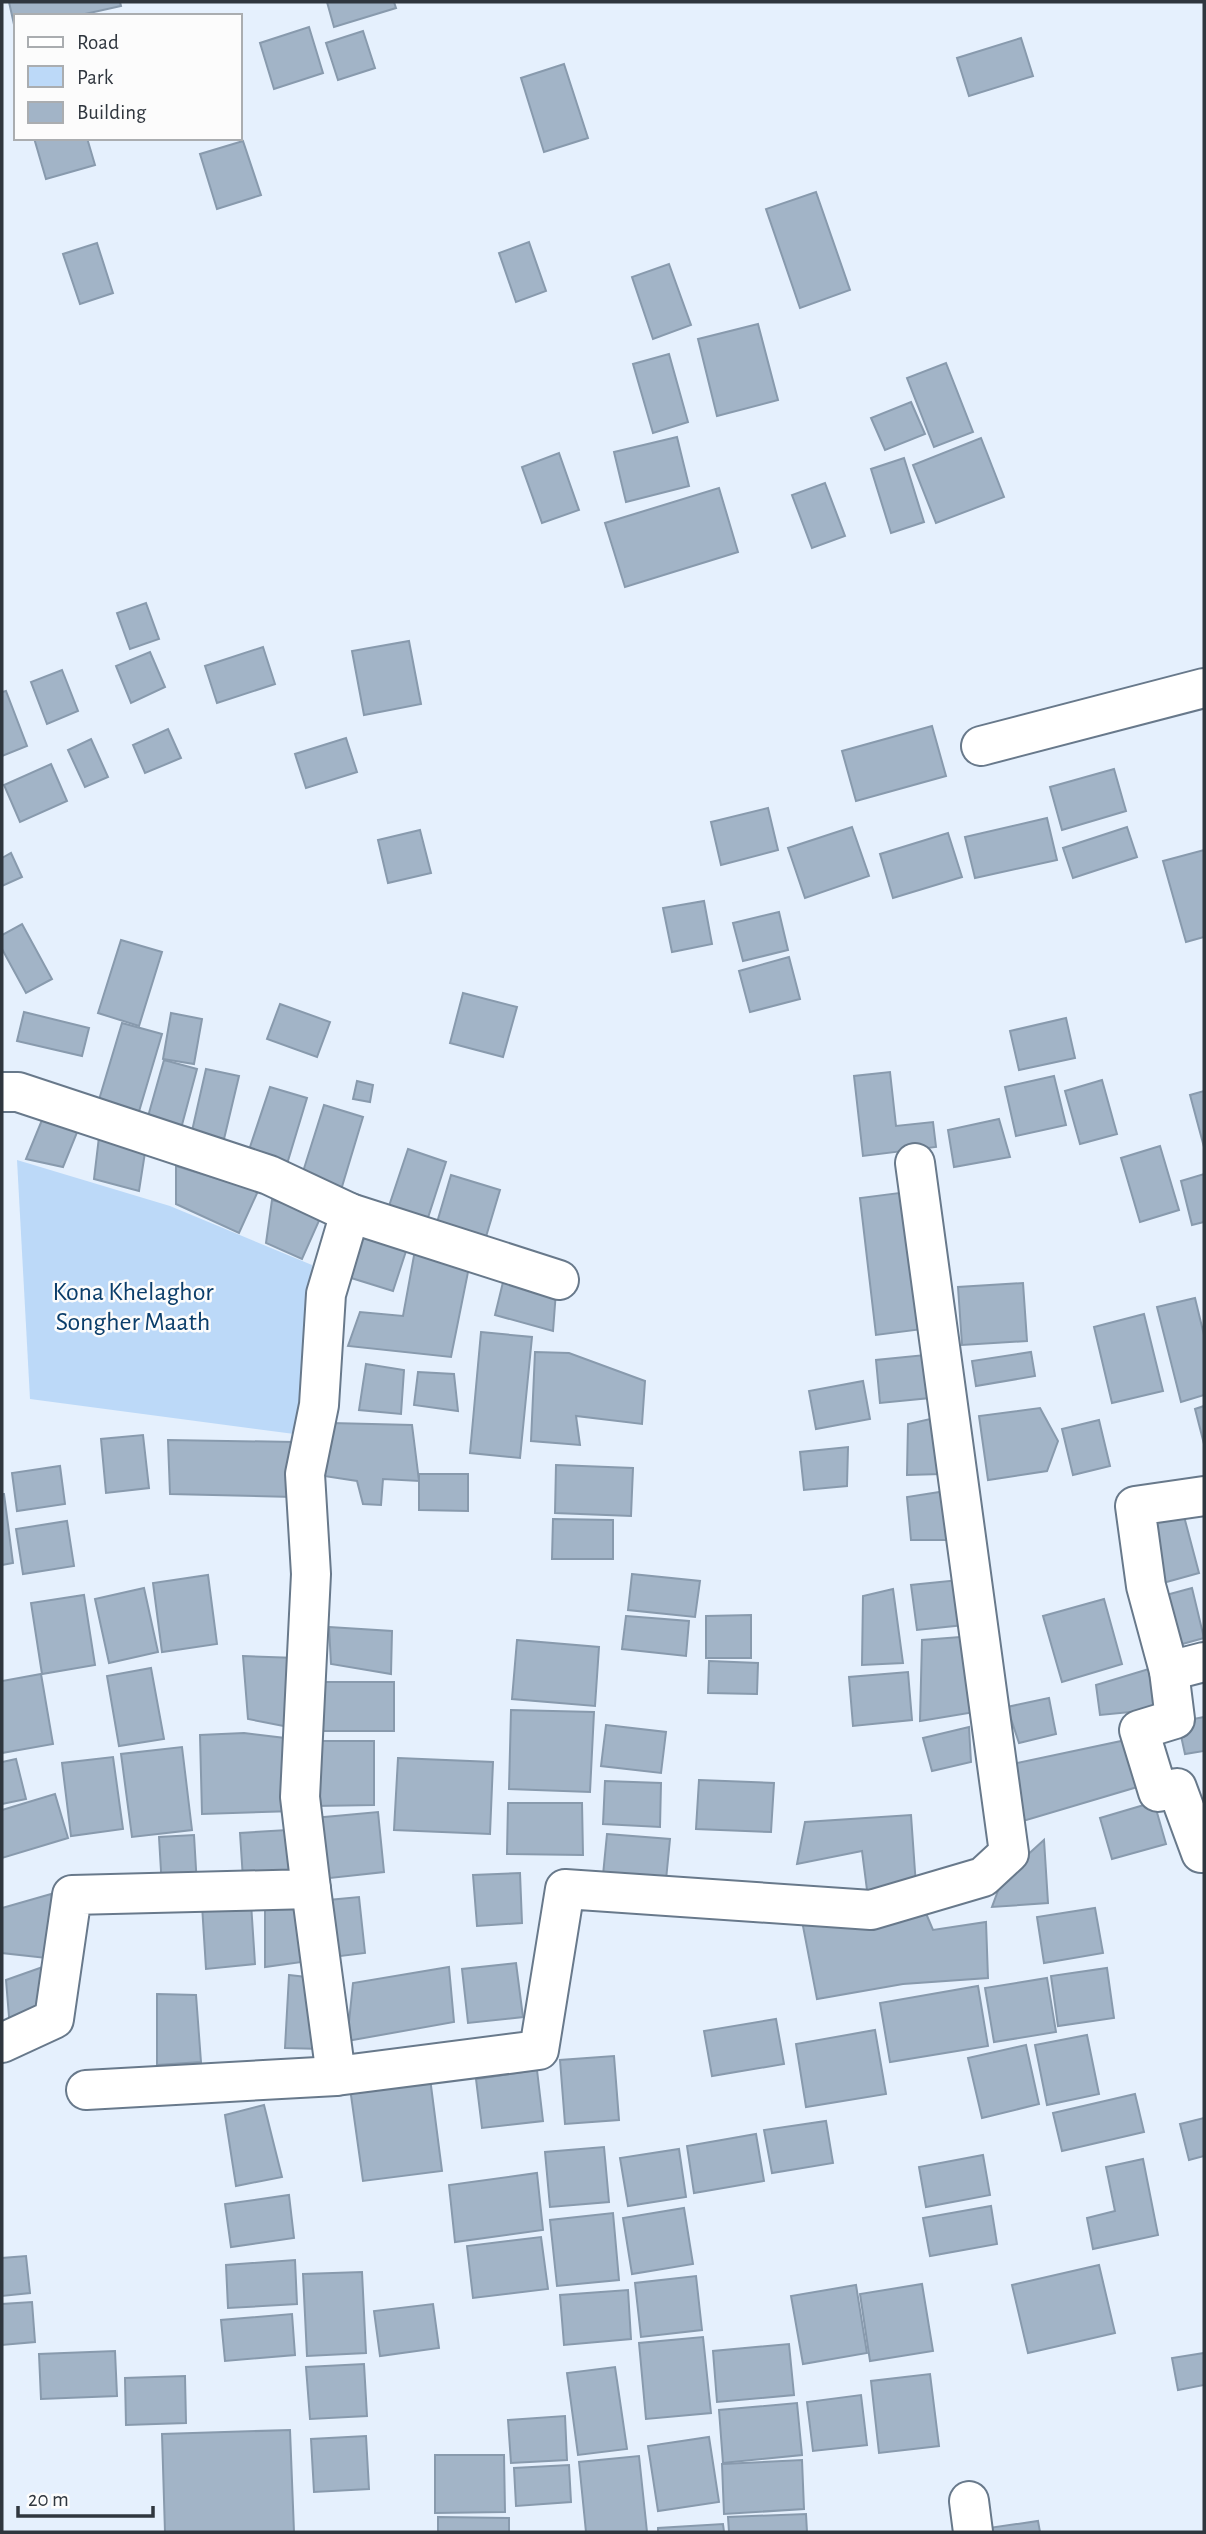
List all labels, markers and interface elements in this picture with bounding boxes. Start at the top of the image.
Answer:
legend [14,14,242,140]
text: Road [77,32,119,53]
text: Park [77,67,114,88]
text: Building [77,102,147,123]
park label: Kona Khelaghor Songher Maath [52,1279,214,1335]
scale bar [18,2474,152,2518]
text: 20 m [28,2489,69,2510]

